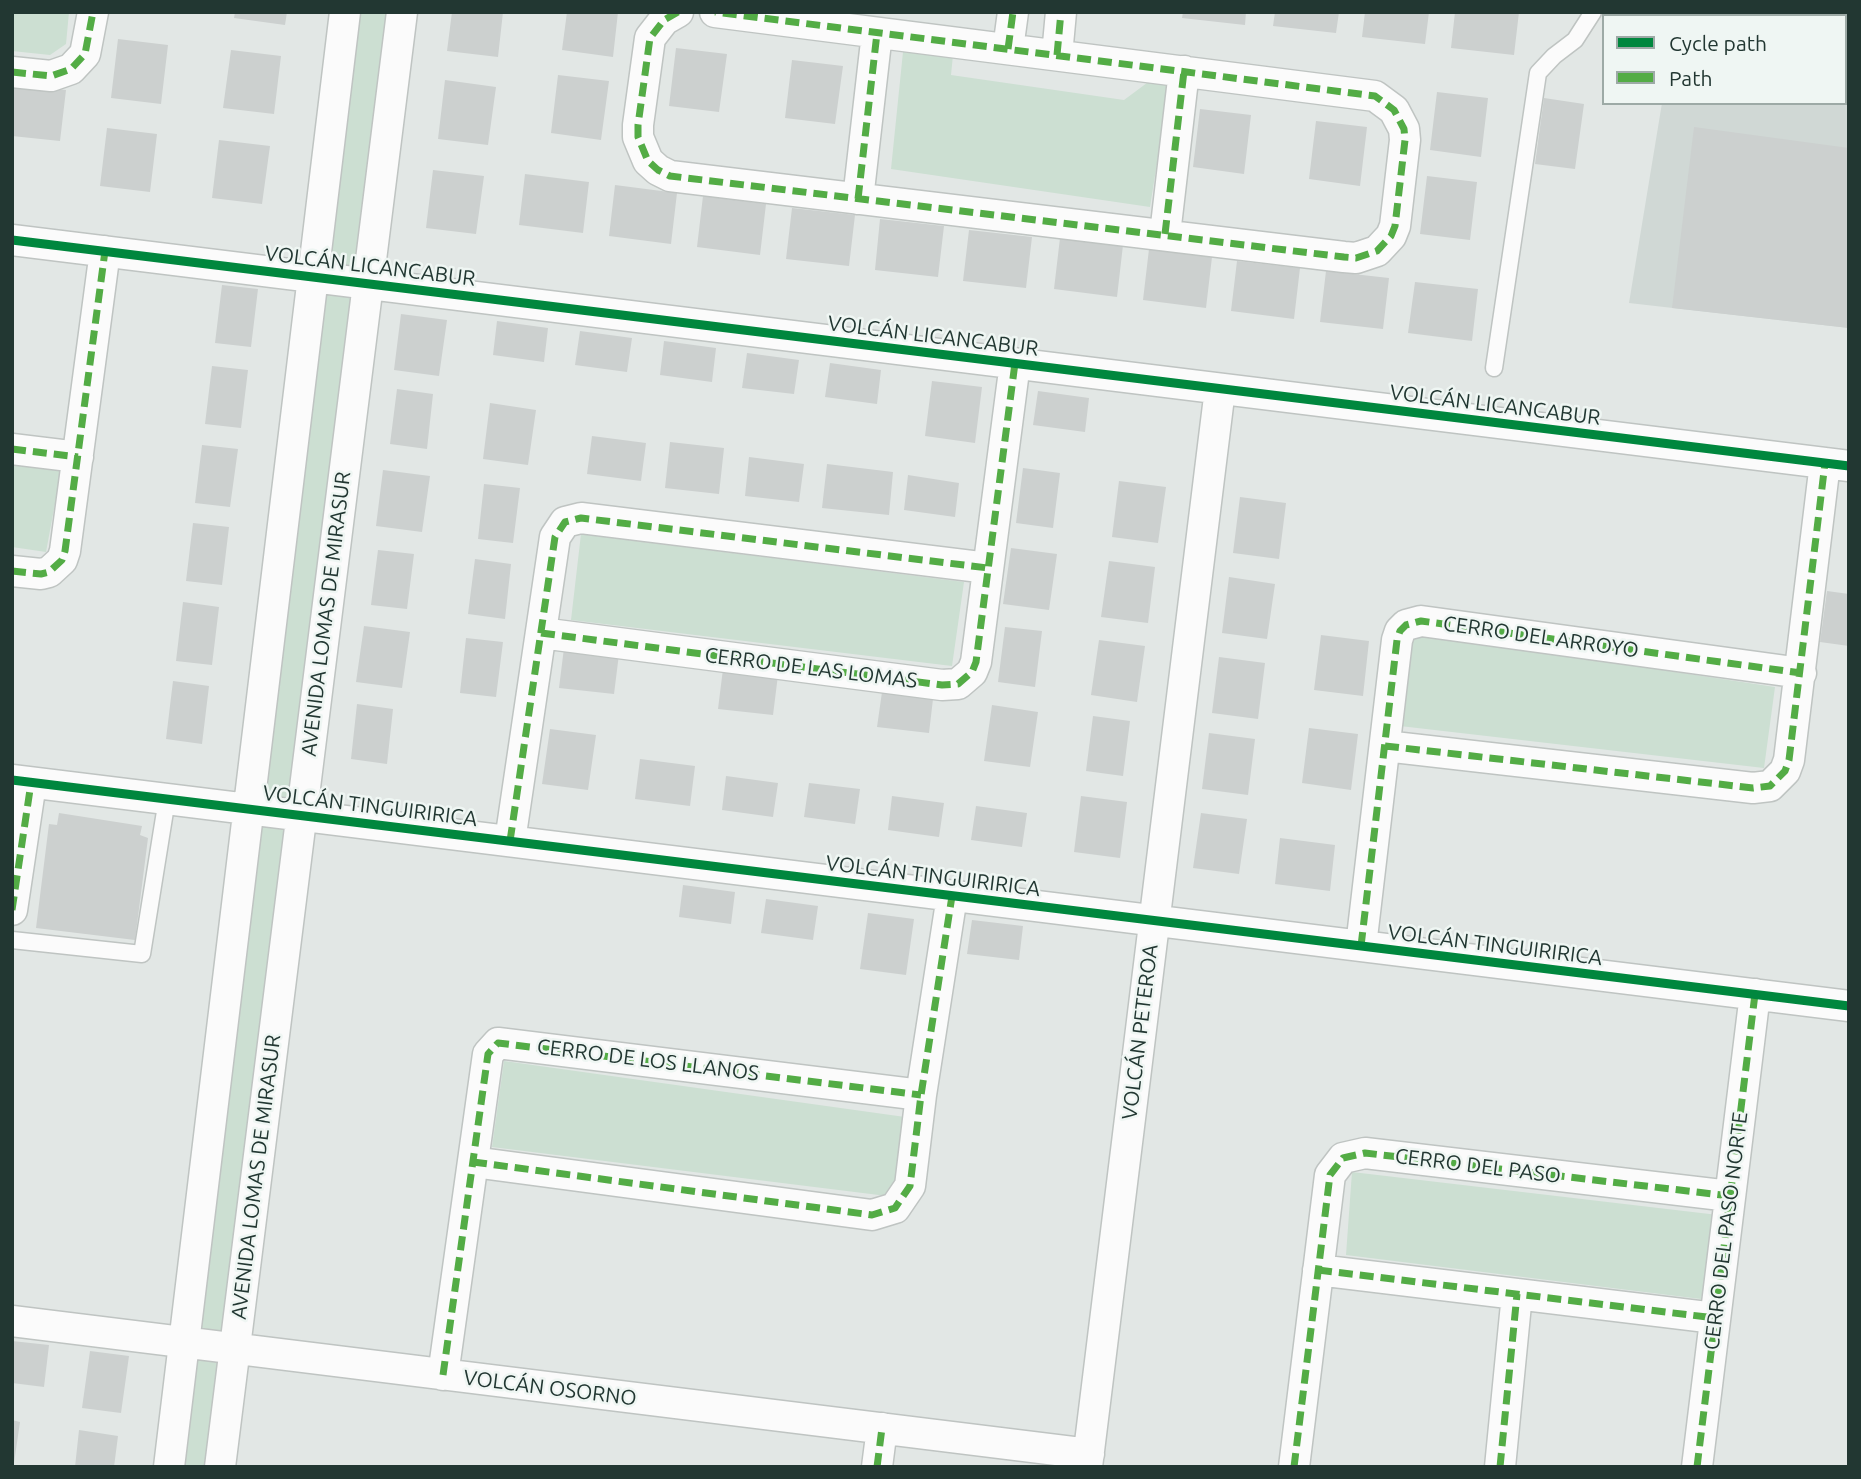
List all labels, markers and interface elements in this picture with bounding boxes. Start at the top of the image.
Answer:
legend [1602,14,1847,105]
text: Cycle path [1669,31,1767,55]
text: Path [1669,66,1712,90]
street label: VOLCÁN LICANCABUR [263,241,477,291]
street label: VOLCÁN LICANCABUR [826,311,1040,361]
street label: VOLCÁN LICANCABUR [1388,380,1602,430]
street label: AVENIDA LOMAS DE MIRASUR [296,470,356,758]
street label: CERRO DEL ARROYO [1442,611,1640,663]
street label: CERRO DE LAS LOMAS [703,642,919,694]
street label: VOLCÁN TINGUIRIRICA [261,780,479,832]
street label: VOLCÁN TINGUIRIRICA [824,850,1042,902]
street label: VOLCÁN TINGUIRIRICA [1386,919,1604,971]
street label: VOLCÁN PETEROA [1117,943,1163,1121]
street label: AVENIDA LOMAS DE MIRASUR [226,1033,286,1321]
street label: CERRO DE LOS LLANOS [536,1034,760,1086]
street label: CERRO DEL PASO NORTE [1699,1111,1753,1351]
street label: CERRO DEL PASO [1394,1143,1562,1189]
street label: VOLCÁN OSORNO [462,1365,638,1411]

